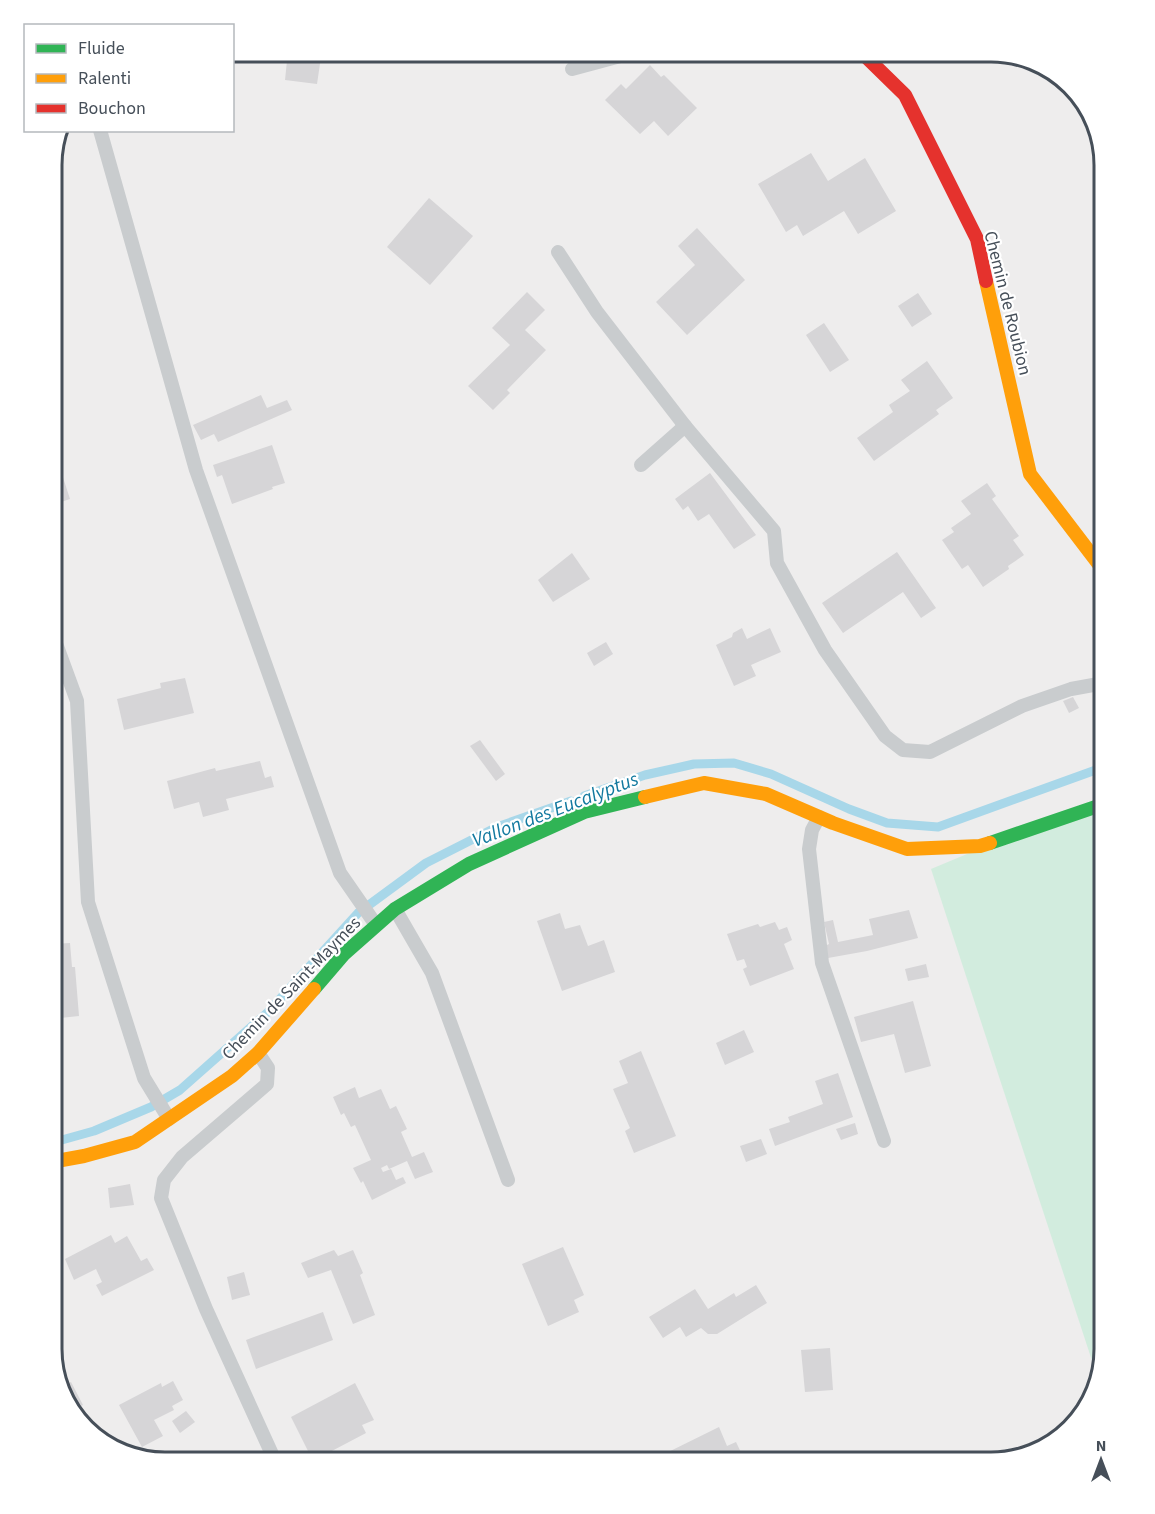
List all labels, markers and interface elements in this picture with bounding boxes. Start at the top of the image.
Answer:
legend [24,24,234,132]
text: Fluide [78,36,125,61]
text: Ralenti [78,66,131,91]
text: Bouchon [78,96,146,121]
street label: Chemin de Roubion [977,228,1038,378]
water label: Vallon des Eucalyptus [468,765,643,855]
street label: Chemin de Saint-Maymes [216,911,366,1066]
north arrow [1071,1430,1131,1490]
text: N [1096,1435,1106,1457]

